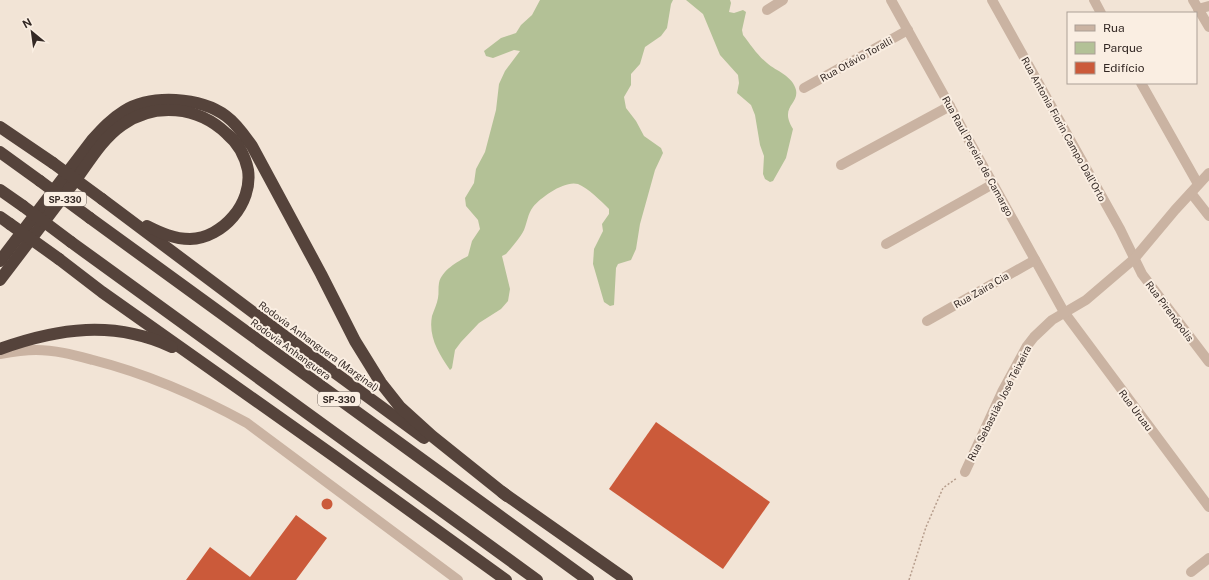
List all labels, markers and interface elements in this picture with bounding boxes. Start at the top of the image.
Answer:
north arrow [12,12,52,52]
legend [1067,12,1197,84]
text: N [20,16,34,31]
text: Rua [1103,21,1125,35]
street label: Rua Otávio Toralli [818,34,894,84]
text: Parque [1103,41,1143,55]
street label: Rua Antonia Fiorin Campo Dall'Orto [1019,55,1109,204]
text: Edifício [1103,61,1145,75]
street label: Rua Raul Pereira de Camargo [940,94,1016,218]
road number: SP-330 [44,192,86,206]
street label: Rua Zaira Cia [951,269,1011,311]
street label: Rua Pirenópolis [1143,278,1197,344]
street label: Rodovia Anhanguera (Marginal) [257,298,381,394]
street label: Rodovia Anhanguera [249,316,333,382]
street label: Rua Sebastião José Teixeira [965,343,1033,463]
street label: Rua Uruau [1117,387,1156,433]
road number: SP-330 [318,392,360,406]

